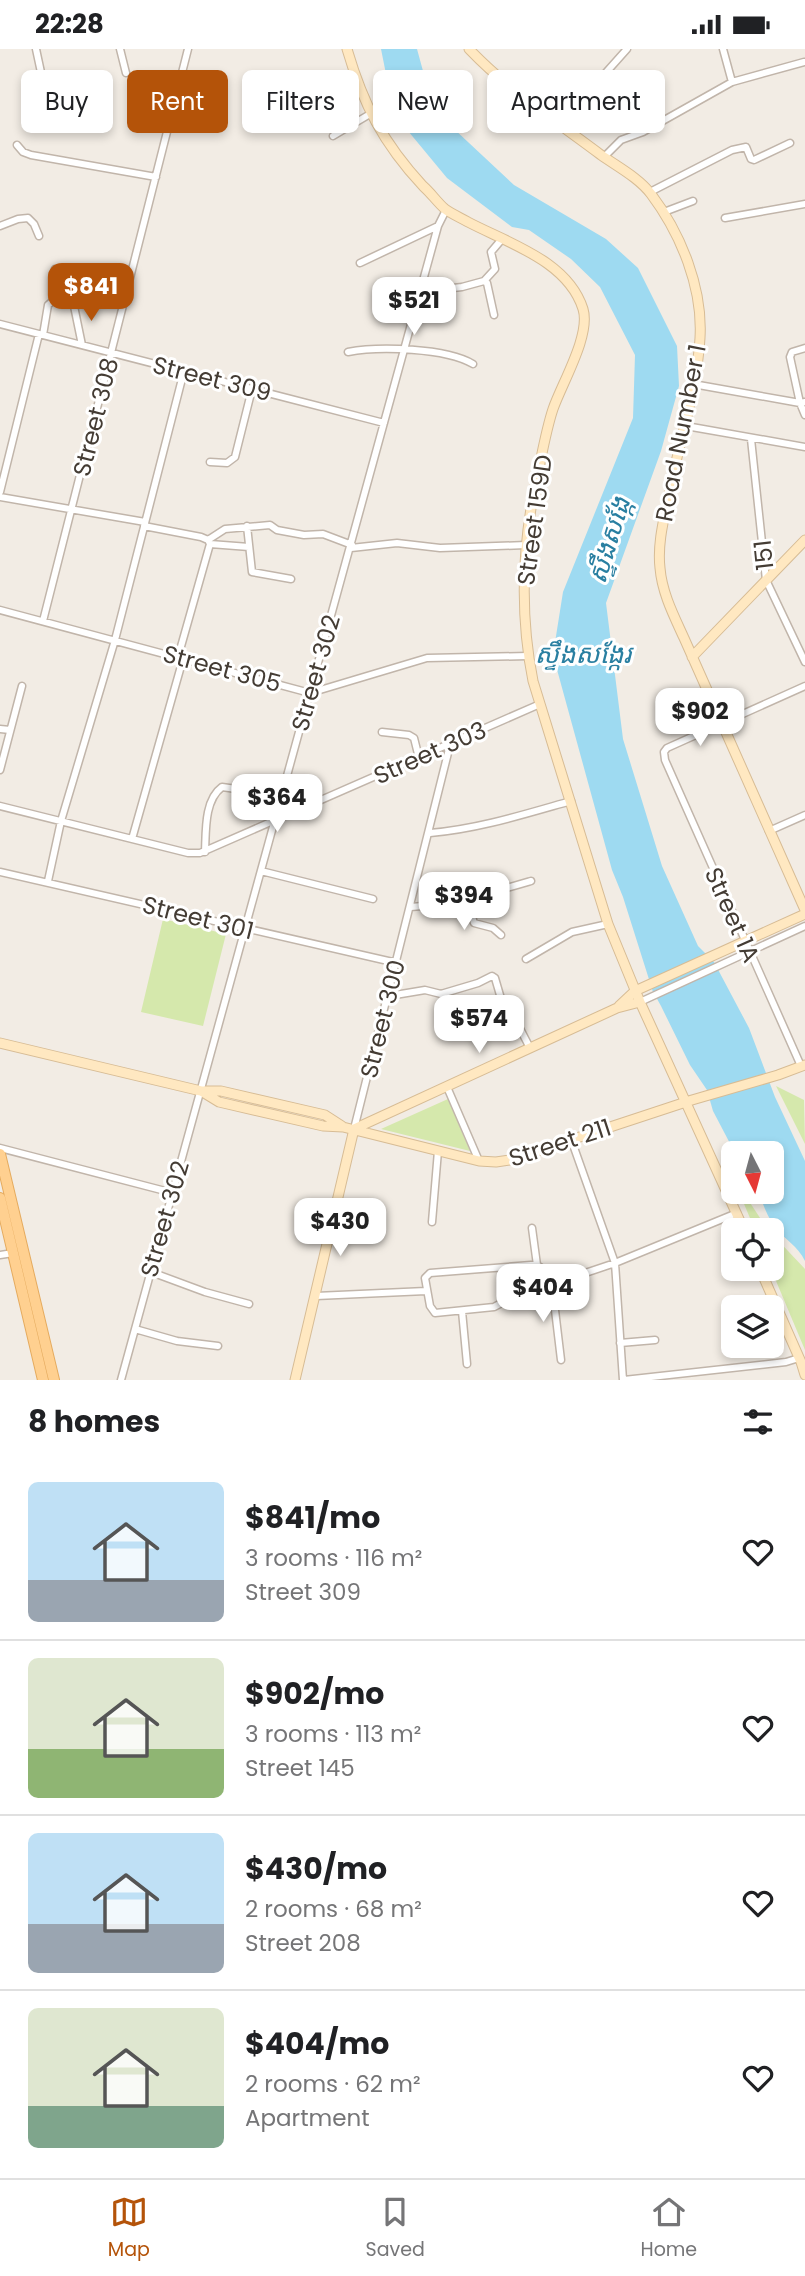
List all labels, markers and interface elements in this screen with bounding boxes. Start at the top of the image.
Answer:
text: 22:28 [35,6,104,42]
chip: Buy [21,70,113,133]
chip: Rent [127,70,228,133]
chip: Filters [242,70,359,133]
chip: New [373,70,473,133]
chip: Apartment [487,70,665,133]
pin: $841 [50,264,132,323]
text: $841 [64,270,118,302]
pin: $521 [373,278,455,337]
text: $521 [388,284,440,316]
street label: Road Number 1 [647,341,714,524]
street label: Street 309 [149,348,275,409]
street label: Street 308 [65,354,126,480]
street label: Street 159D [509,453,560,587]
water label: ស្ទឹងសង្កែ [579,492,639,588]
street label: 151 [746,538,782,572]
street label: Street 302 [283,611,348,735]
water label: ស្ទឹងសង្កែរ [535,636,635,672]
street label: Street 305 [159,637,285,700]
pin: $902 [659,689,741,748]
text: $902 [671,695,729,727]
street label: Street 303 [368,713,491,792]
pin: $364 [236,775,318,834]
text: $364 [247,781,307,813]
street label: Street 1A [697,862,768,967]
pin: $394 [423,873,505,932]
text: $394 [435,879,493,911]
street label: Street 301 [139,888,257,947]
street label: Street 300 [352,956,413,1082]
pin: $574 [438,995,520,1055]
text: $574 [450,1002,508,1034]
street label: Street 211 [504,1110,615,1175]
north arrow [721,1141,784,1204]
map controls [721,1141,784,1358]
street label: Street 302 [132,1157,197,1281]
pin: $430 [299,1199,381,1258]
text: $430 [310,1205,370,1237]
button: locate [721,1218,784,1281]
pin: $404 [502,1265,584,1324]
text: $404 [512,1271,574,1303]
button: layers [721,1295,784,1358]
text: 8 homes [28,1400,160,1443]
icon: filters [739,1403,777,1441]
text: $841/mo [245,1496,380,1539]
icon: home [84,1510,168,1594]
icon: heart [739,1533,777,1571]
text: 3 rooms · 116 m² [245,1542,422,1574]
text: Street 309 [245,1576,361,1608]
text: $902/mo [245,1672,384,1715]
icon: home [84,1686,168,1770]
icon: heart [739,1709,777,1747]
text: 3 rooms · 113 m² [245,1718,421,1750]
text: Street 145 [245,1752,355,1784]
text: $430/mo [245,1847,387,1890]
icon: home [84,1861,168,1945]
icon: heart [739,1884,777,1922]
text: 2 rooms · 68 m² [245,1893,422,1925]
text: Street 208 [245,1927,361,1959]
text: $404/mo [245,2022,389,2065]
icon: home [84,2036,168,2120]
icon: heart [739,2059,777,2097]
text: 2 rooms · 62 m² [245,2068,421,2100]
text: Apartment [245,2102,370,2134]
tab: Map [108,2193,150,2264]
tab: Saved [366,2193,425,2264]
tab: Home [640,2193,697,2264]

